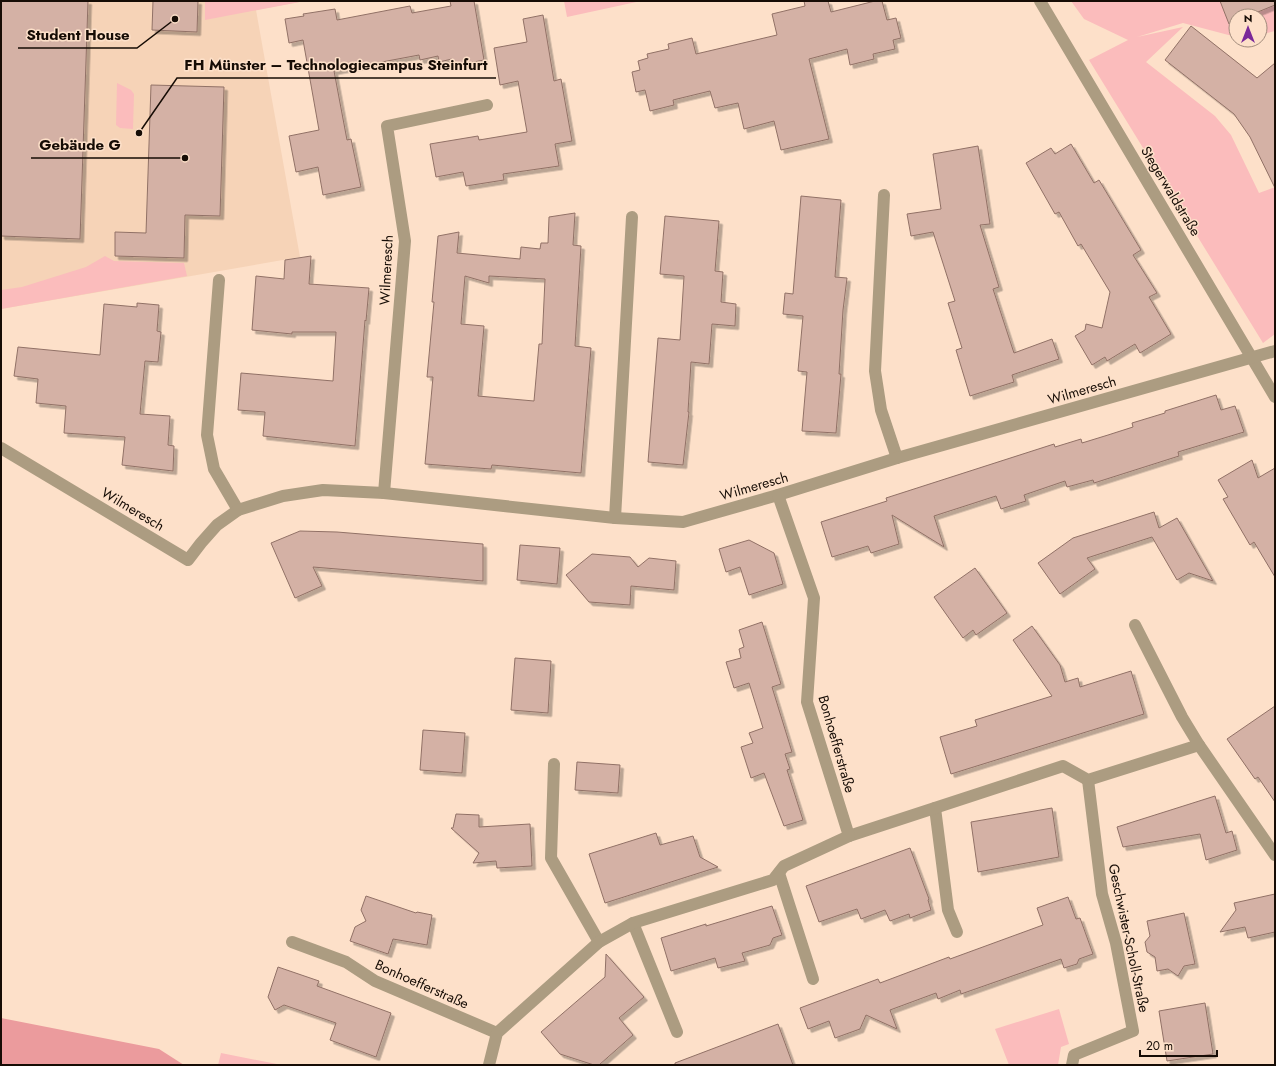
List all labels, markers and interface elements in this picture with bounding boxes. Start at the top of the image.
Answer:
north arrow [1228,8,1268,48]
text: N [1244,10,1252,26]
callout: Student House [18,21,137,48]
text: Student House [26,24,130,46]
callout: FH Münster – Technologiecampus Steinfurt [177,51,496,78]
text: FH Münster – Technologiecampus Steinfurt [184,54,488,76]
callout: Gebäude G [31,131,128,158]
text: Gebäude G [39,134,121,156]
street label: Stegerwaldstraße [1136,142,1206,240]
street label: Wilmeresch [374,234,398,306]
street label: Wilmeresch [1045,371,1119,409]
street label: Wilmeresch [717,467,791,505]
street label: Wilmeresch [98,482,168,536]
street label: Bonhoefferstraße [814,693,860,795]
street label: Geschwister-Scholl-Straße [1103,862,1155,1014]
street label: Bonhoefferstraße [372,954,472,1014]
scale bar [1140,1032,1217,1058]
text: 20 m [1146,1037,1173,1055]

